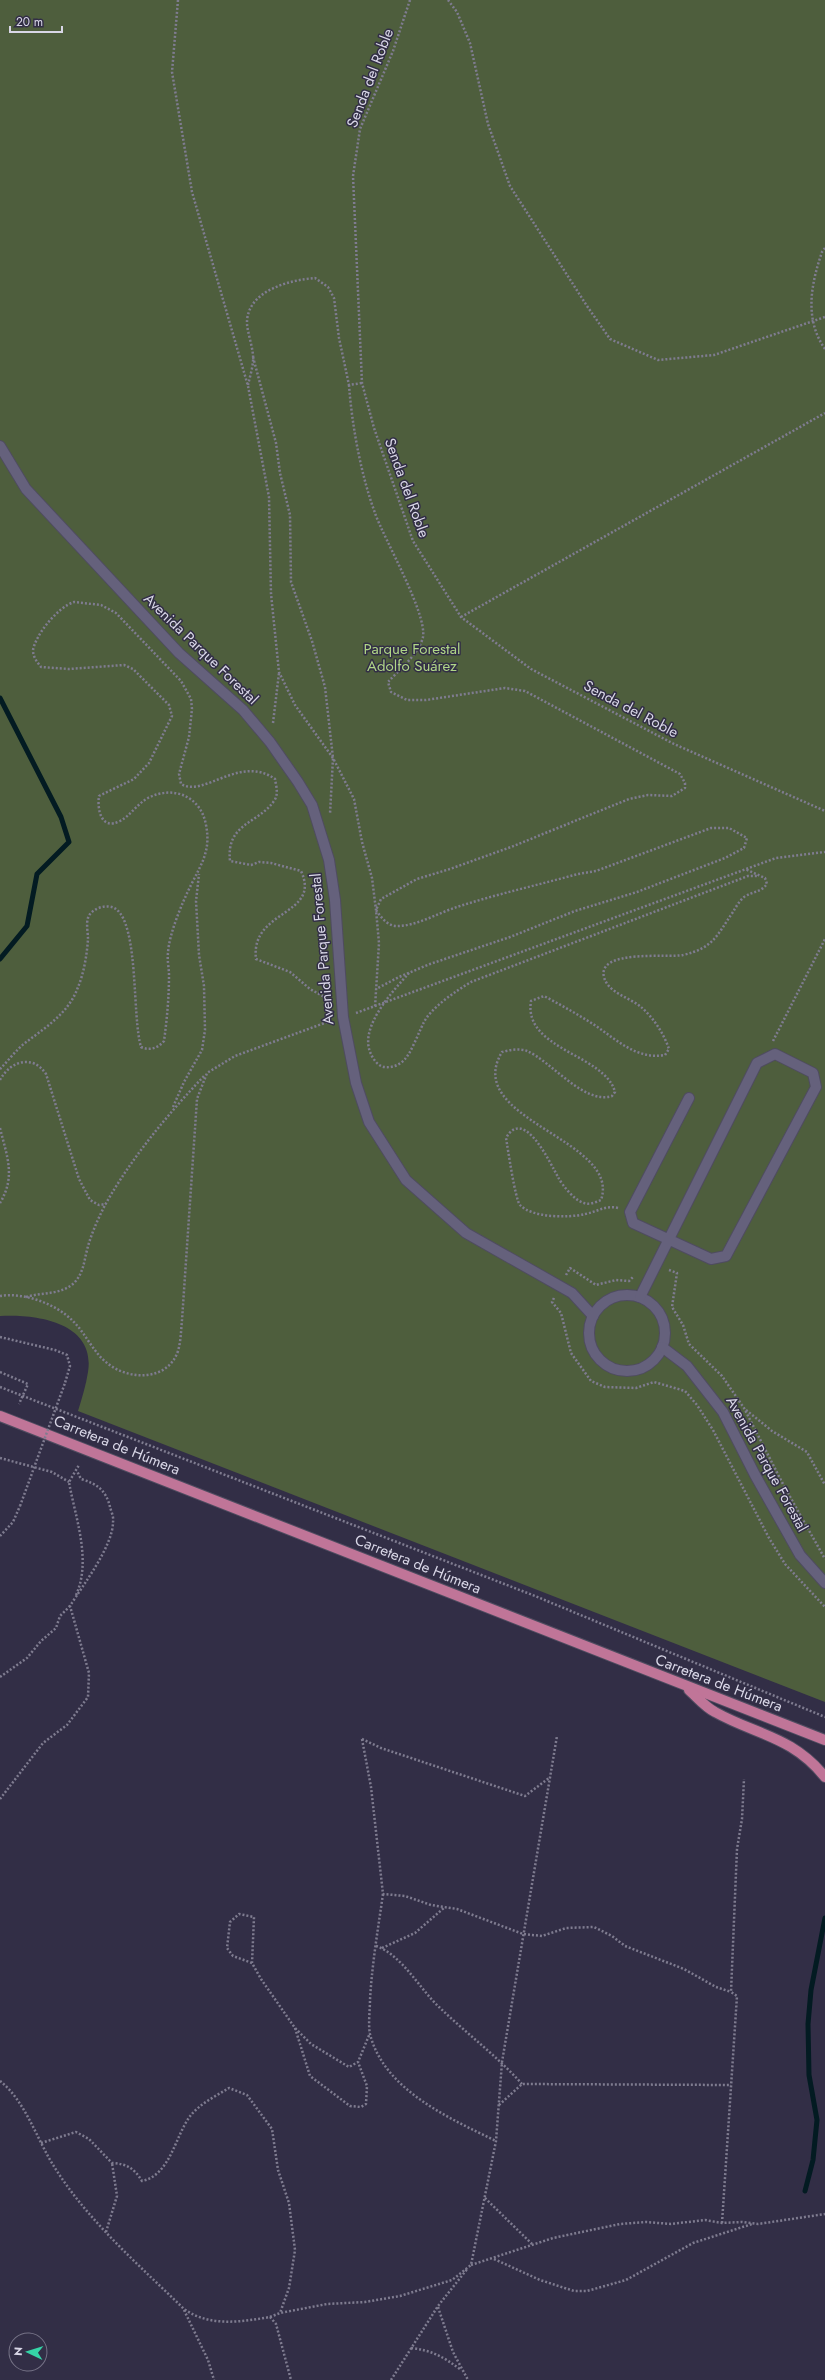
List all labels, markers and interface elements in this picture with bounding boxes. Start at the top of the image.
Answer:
scale bar [10,8,62,34]
text: 20 m [16,13,43,31]
street label: Senda del Roble [341,25,399,131]
street label: Senda del Roble [379,435,435,541]
street label: Avenida Parque Forestal [139,588,263,710]
park label: Parque Forestal Adolfo Suárez [364,638,460,677]
street label: Senda del Roble [580,675,683,743]
street label: Avenida Parque Forestal [304,872,340,1026]
street label: Avenida Parque Forestal [721,1392,813,1536]
street label: Carretera de Húmera [50,1410,184,1480]
street label: Carretera de Húmera [351,1529,485,1599]
street label: Carretera de Húmera [652,1649,786,1717]
north arrow [8,2332,48,2372]
text: N [10,2346,26,2356]

